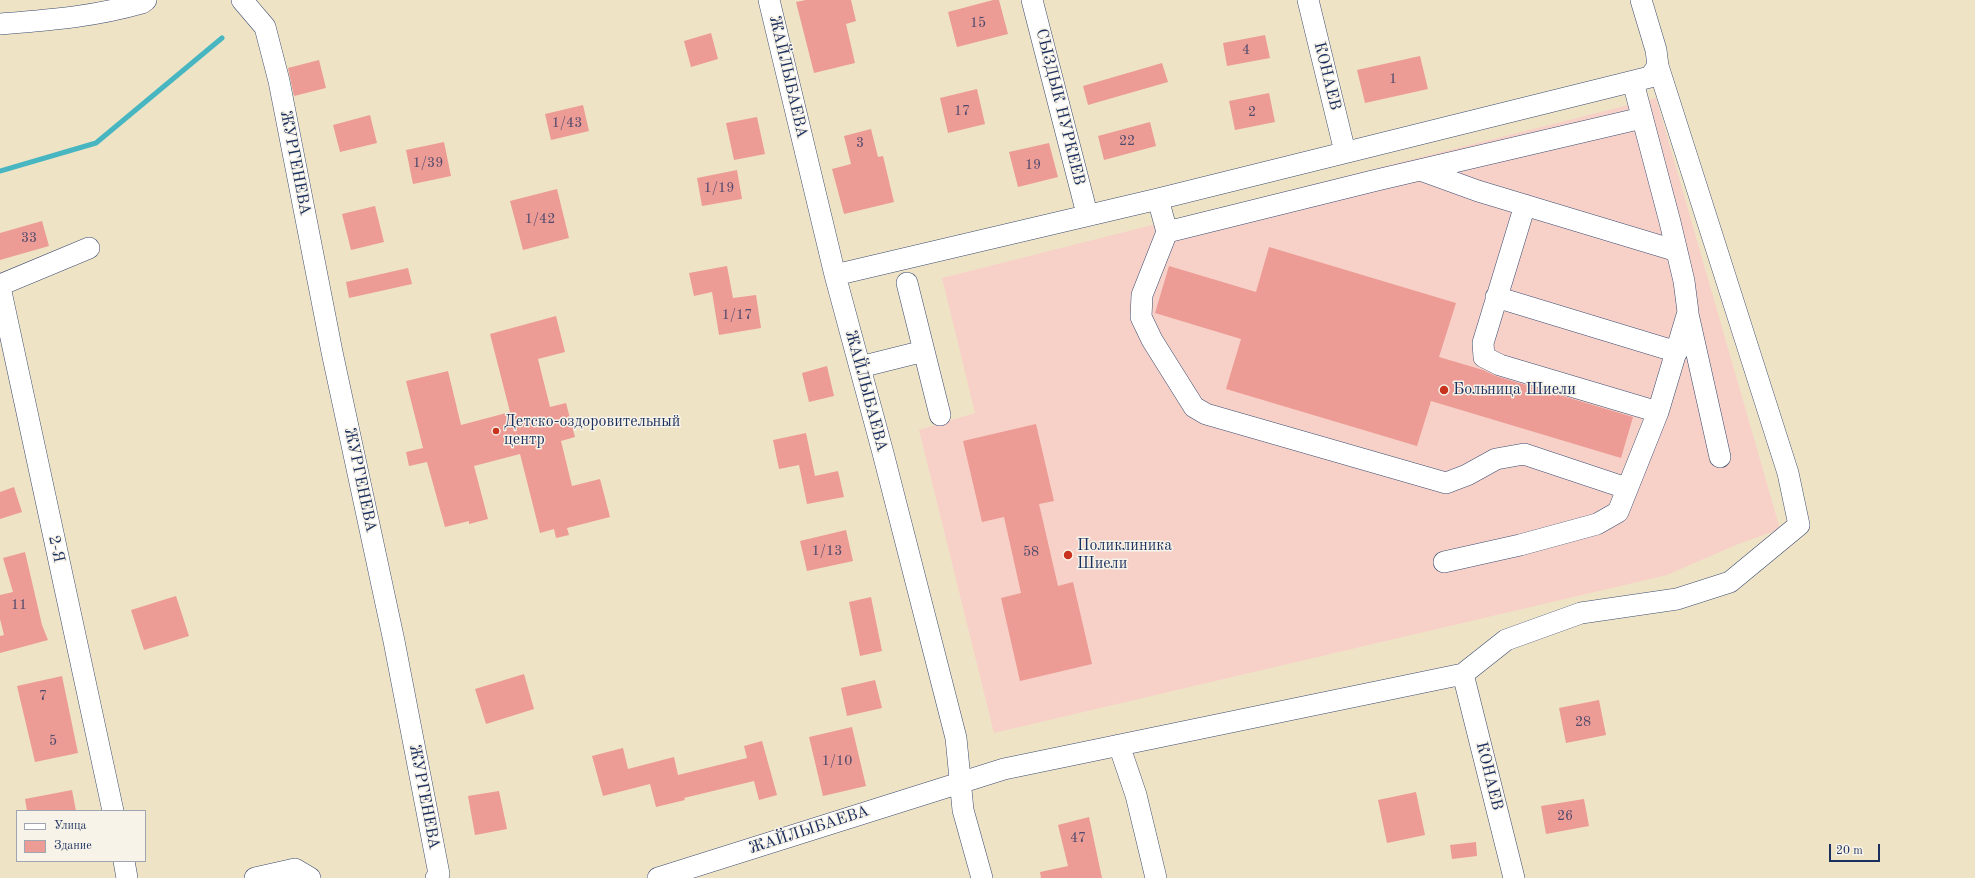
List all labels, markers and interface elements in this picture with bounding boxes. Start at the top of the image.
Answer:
street label: ЖАЙЛЫБАЕВА [765,14,811,140]
house number: 15 [970,15,986,31]
street label: СЫЗДЫК НУРКЕЕВ [1031,27,1089,187]
street label: КОНАЕВ [1309,40,1345,112]
house number: 4 [1242,42,1250,58]
house number: 1 [1389,71,1397,87]
house number: 17 [954,103,970,119]
house number: 2 [1248,104,1256,120]
street label: ЖУРГЕНЕВА [275,109,315,217]
house number: 1/43 [552,115,582,131]
house number: 22 [1119,133,1135,149]
house number: 3 [856,135,864,151]
house number: 1/39 [413,155,443,171]
house number: 19 [1025,157,1041,173]
house number: 1/19 [704,180,734,196]
house number: 1/42 [525,211,555,227]
house number: 33 [21,230,37,246]
house number: 1/17 [722,307,752,323]
street label: ЖАЙЛЫБАЕВА [841,328,891,454]
place label: Больница Шиели [1453,380,1576,400]
marker: Больница Шиели [1438,384,1450,396]
place label: Детско-оздоровительный центр [504,412,680,450]
street label: ЖУРГЕНЕВА [340,426,380,534]
marker: Детско-оздоровительный центр [491,426,501,436]
street label: 2-Я [44,534,68,564]
place label: Поликлиника Шиели [1077,536,1172,574]
house number: 1/13 [812,543,842,559]
house number: 58 [1023,544,1039,560]
marker: Поликлиника Шиели [1062,549,1074,561]
house number: 11 [11,597,27,613]
house number: 7 [39,688,47,704]
house number: 28 [1575,714,1591,730]
house number: 5 [49,733,57,749]
street label: КОНАЕВ [1471,740,1507,812]
street label: ЖУРГЕНЕВА [404,743,444,851]
house number: 1/10 [822,753,852,769]
street label: ЖАЙЛЫБАЕВА [747,802,871,858]
house number: 26 [1557,808,1573,824]
legend [16,810,146,862]
text: Улица [54,820,87,832]
house number: 47 [1070,830,1086,846]
scale bar [1831,836,1882,862]
text: Здание [54,840,92,852]
text: 20 m [1836,845,1863,857]

